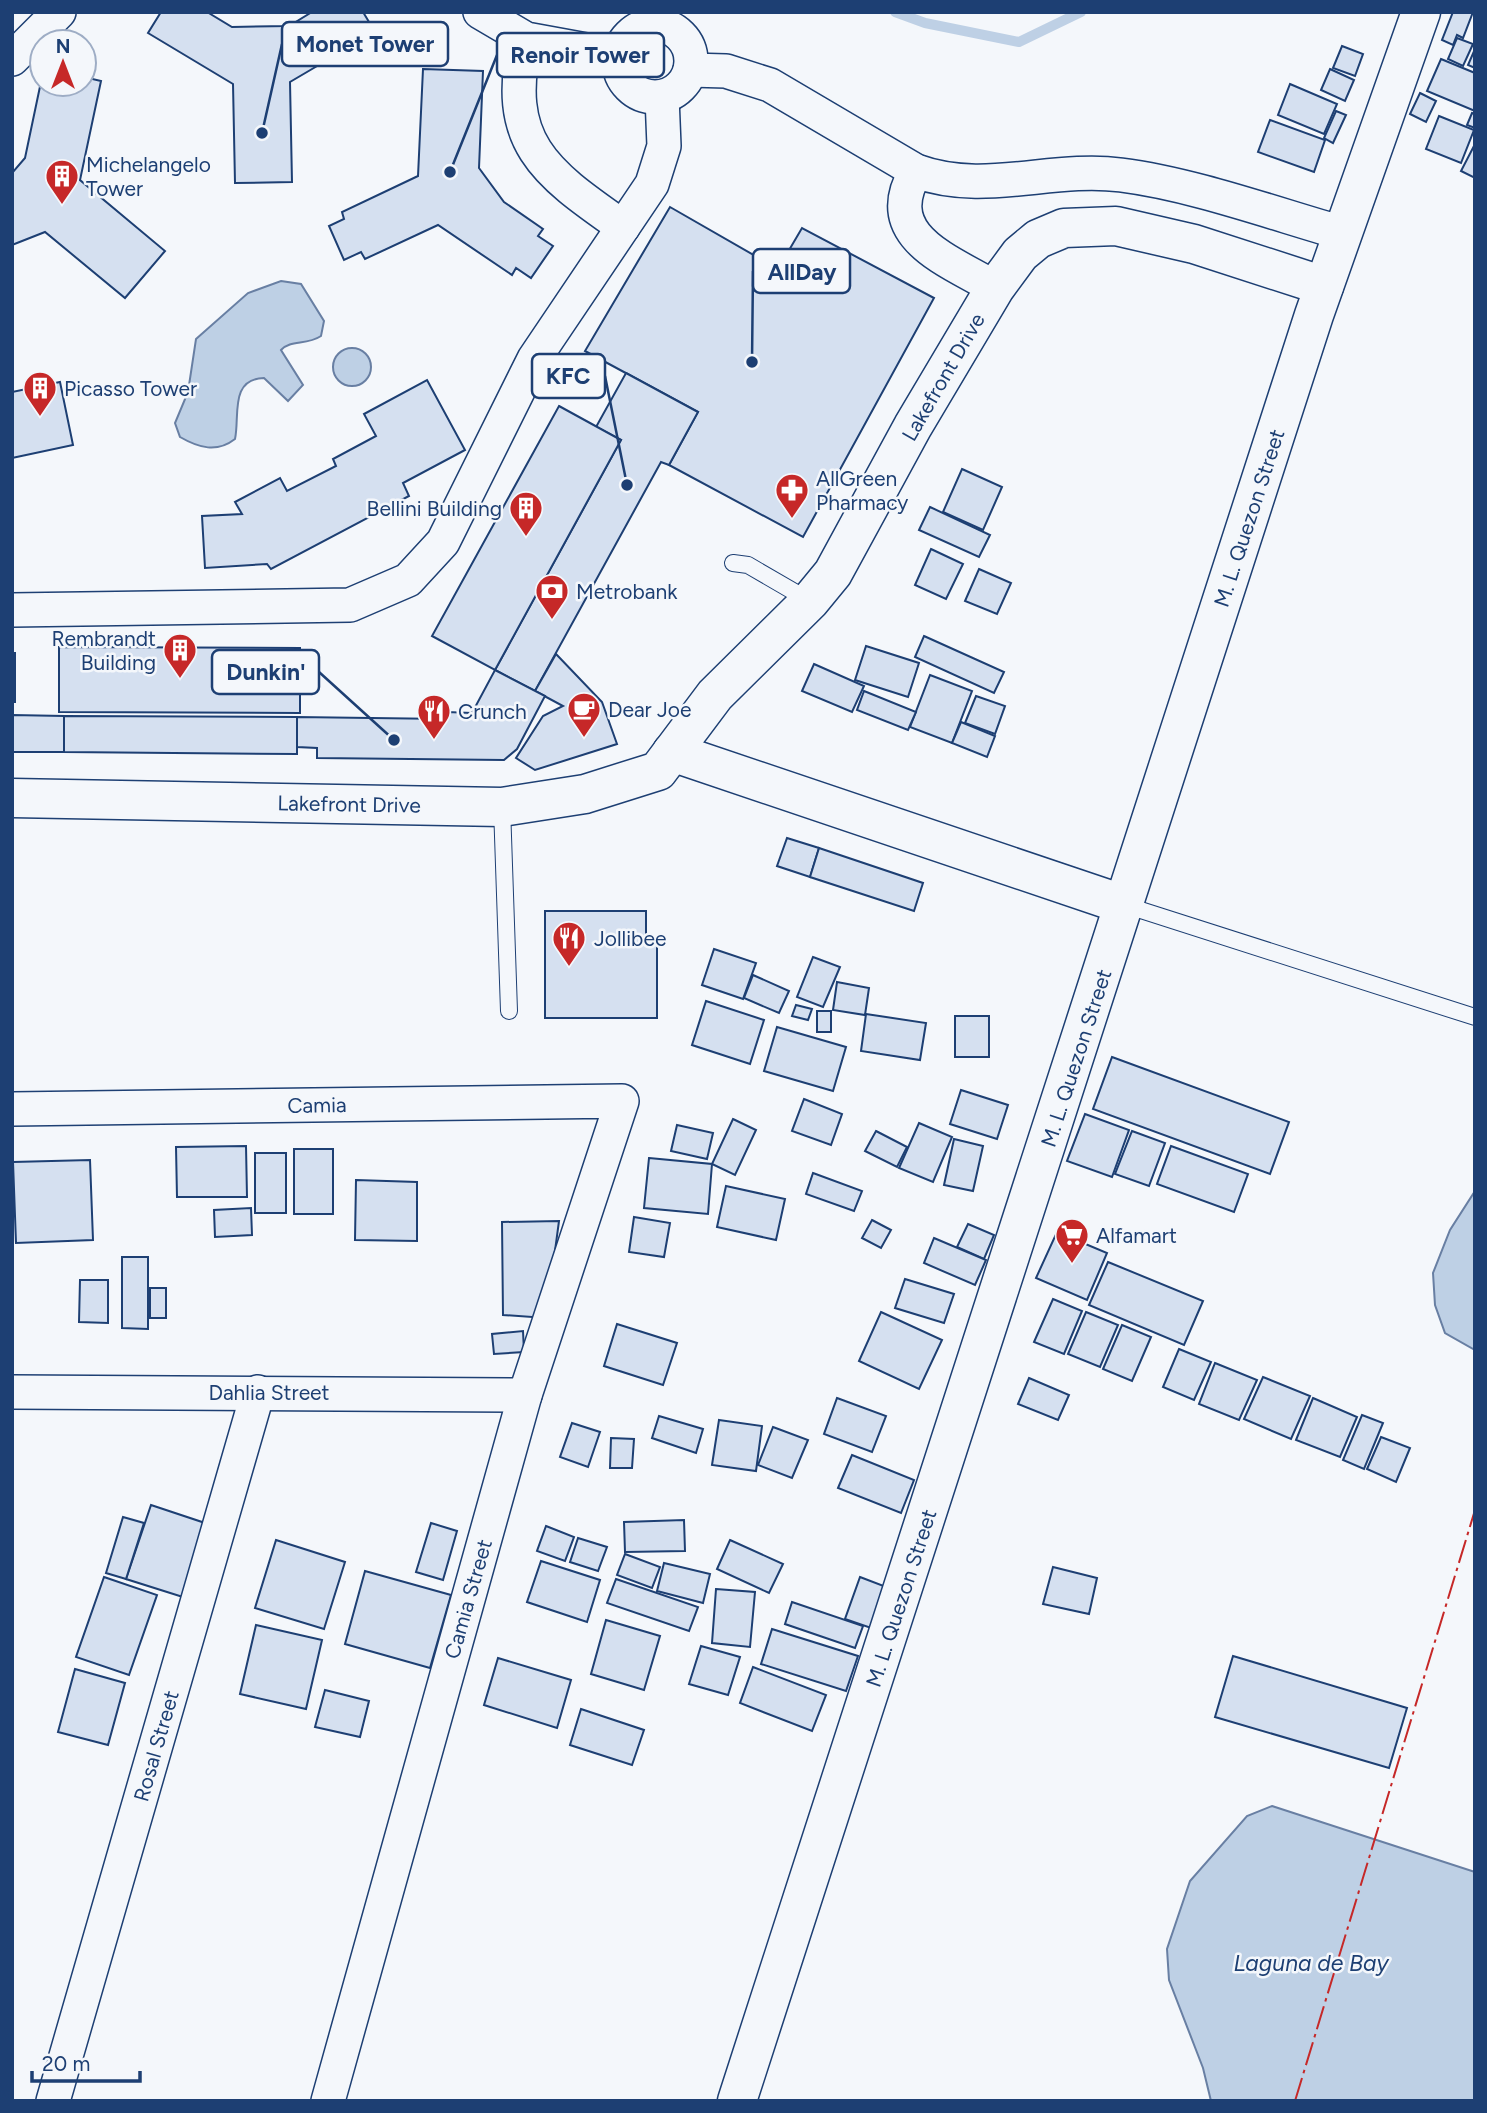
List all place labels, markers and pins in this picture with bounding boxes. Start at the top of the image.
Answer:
callout: Monet Tower [282,22,448,66]
callout: Renoir Tower [497,33,664,77]
place label: Michelangelo Tower [86,152,211,201]
building icon: Michelangelo Tower [43,157,81,206]
callout: AllDay [753,249,850,293]
callout: KFC [532,354,605,398]
building icon: Picasso Tower [21,369,59,418]
place label: Picasso Tower [64,376,197,401]
place label: AllGreen Pharmacy [816,466,908,515]
pharmacy icon: AllGreen Pharmacy [773,471,811,520]
building icon: Bellini Building [507,489,545,538]
place label: Bellini Building [367,496,502,521]
bank icon: Metrobank [533,572,571,621]
place label: Metrobank [576,579,678,604]
place label: Rembrandt Building [51,626,156,675]
building icon: Rembrandt Building [161,631,199,680]
callout: Dunkin' [212,650,319,694]
cafe icon: Dear Joe [565,690,603,739]
restaurant icon: Crunch [415,692,453,741]
place label: Dear Joe [608,697,691,722]
place label: Crunch [458,699,527,724]
restaurant icon: Jollibee [550,919,588,968]
place label: Jollibee [594,926,666,951]
supermarket icon: Alfamart [1053,1216,1091,1265]
place label: Alfamart [1096,1223,1177,1248]

